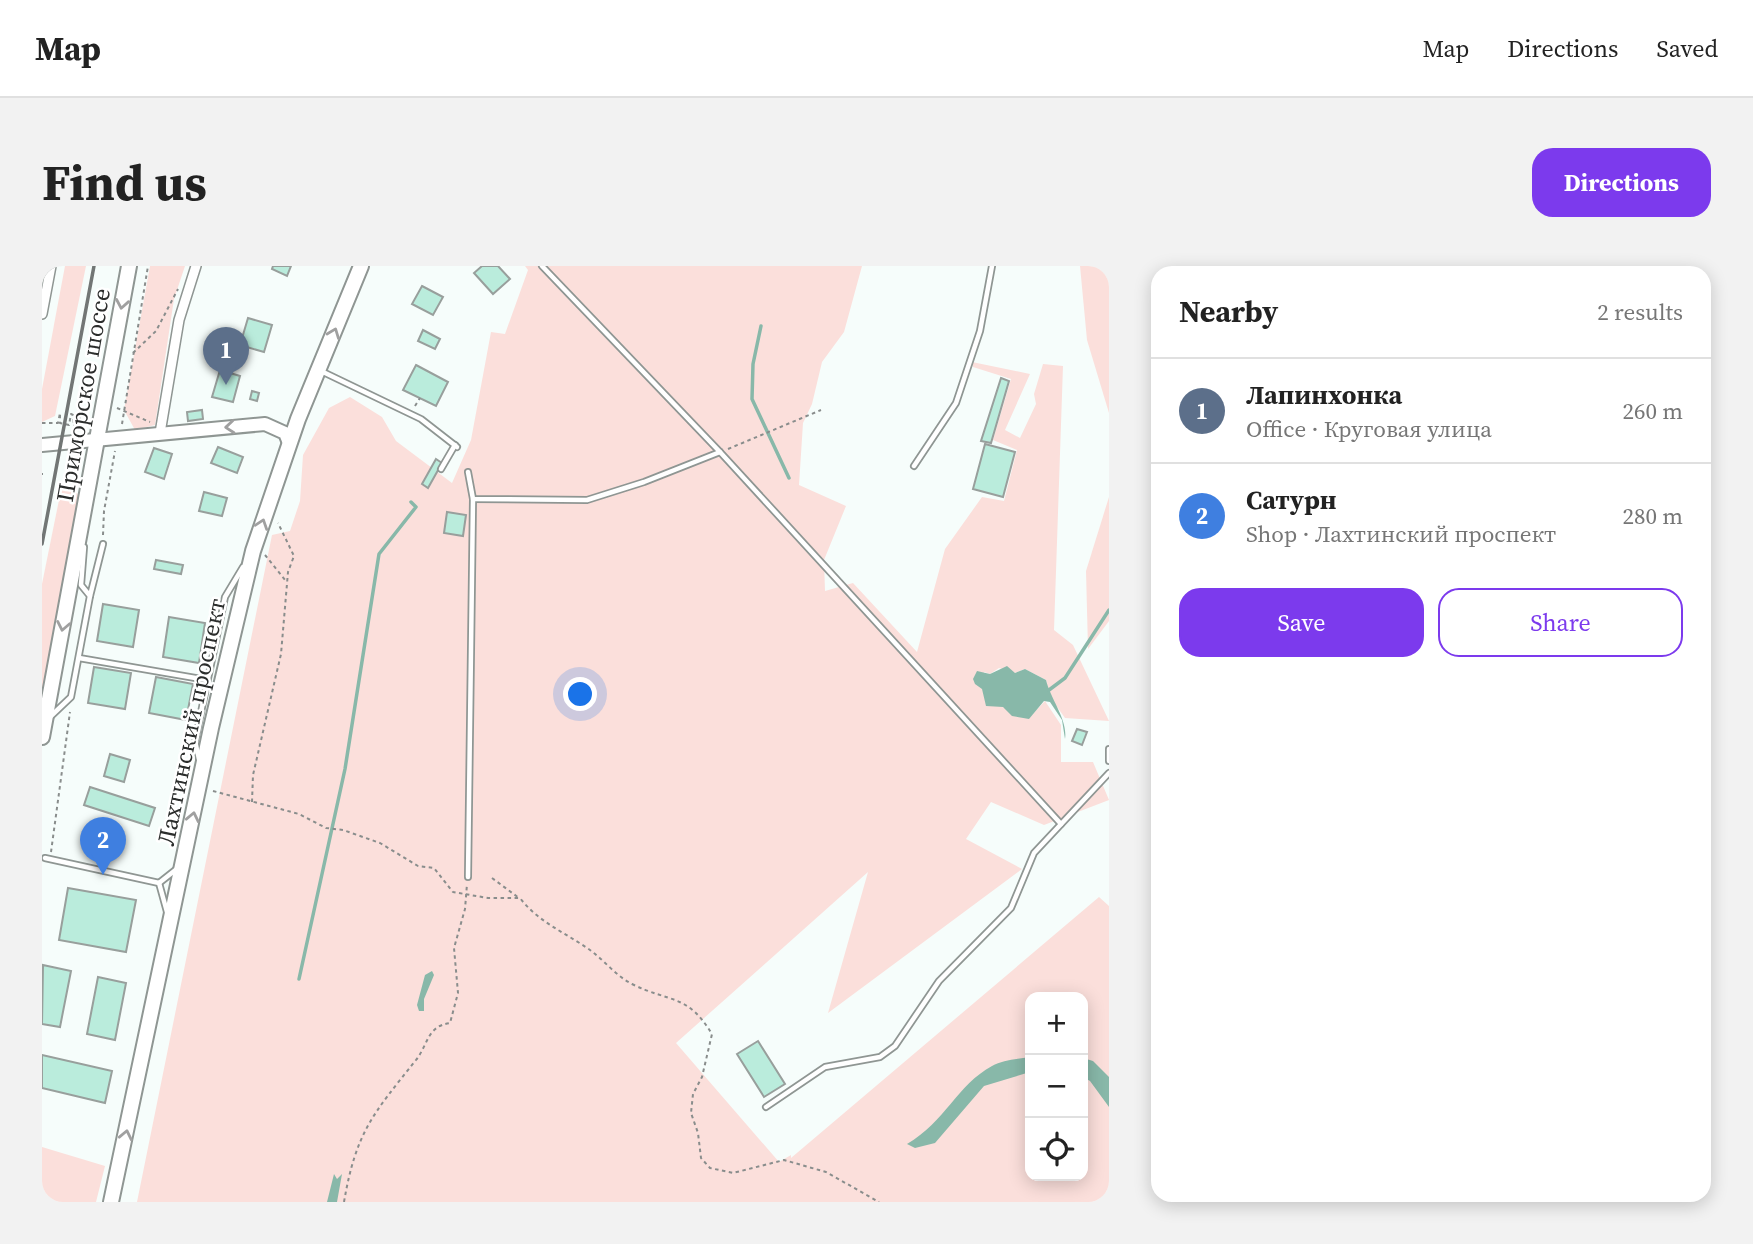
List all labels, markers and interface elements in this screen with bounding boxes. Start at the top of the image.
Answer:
text: Map [35,26,101,71]
text: Map [1422,32,1469,65]
text: Directions [1507,32,1618,65]
text: Saved [1656,32,1718,65]
button: Directions [1532,148,1711,217]
text: Find us [42,149,207,216]
street label: Приморское шоссе [48,286,118,504]
text: Nearby [1179,291,1278,332]
text: 2 results [1597,296,1683,328]
one-way arrow [116,298,131,310]
pin: 1 [203,327,249,385]
one-way arrow [326,327,340,340]
text: Лапинхонка [1246,377,1402,413]
text: 1 [1196,395,1208,427]
text: 260 m [1622,395,1683,427]
text: Office · Круговая улица [1246,413,1492,445]
one-way arrow [224,419,235,434]
text: Сатурн [1246,482,1337,518]
text: 2 [1196,500,1208,532]
text: 280 m [1622,500,1683,532]
one-way arrow [254,518,268,531]
text: Shop · Лахтинский проспект [1246,518,1556,550]
button: Save [1179,588,1424,657]
button: Share [1438,588,1683,657]
street label: Лахтинский проспект [149,595,233,849]
one-way arrow [57,620,72,632]
your location [563,677,597,711]
one-way arrow [185,811,200,823]
pin: 2 [80,817,126,875]
map controls [1025,992,1088,1181]
button: + [1025,992,1088,1055]
button: − [1025,1055,1088,1118]
button: locate [1025,1118,1088,1181]
one-way arrow [117,1129,132,1141]

